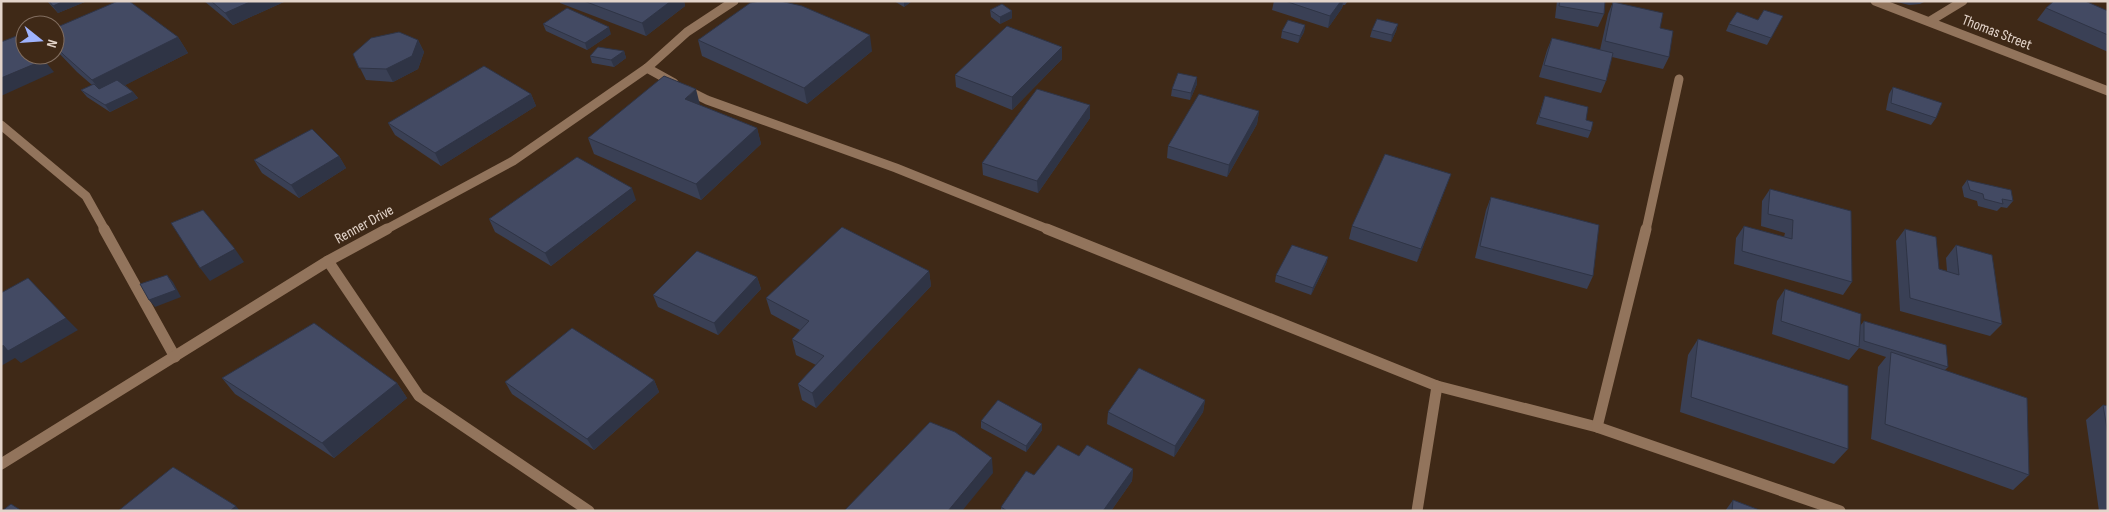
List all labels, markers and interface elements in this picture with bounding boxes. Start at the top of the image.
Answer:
street label: Thomas Street [1959,10,2035,55]
north arrow [15,15,65,65]
text: N [43,38,61,50]
street label: Renner Drive [331,200,397,248]

